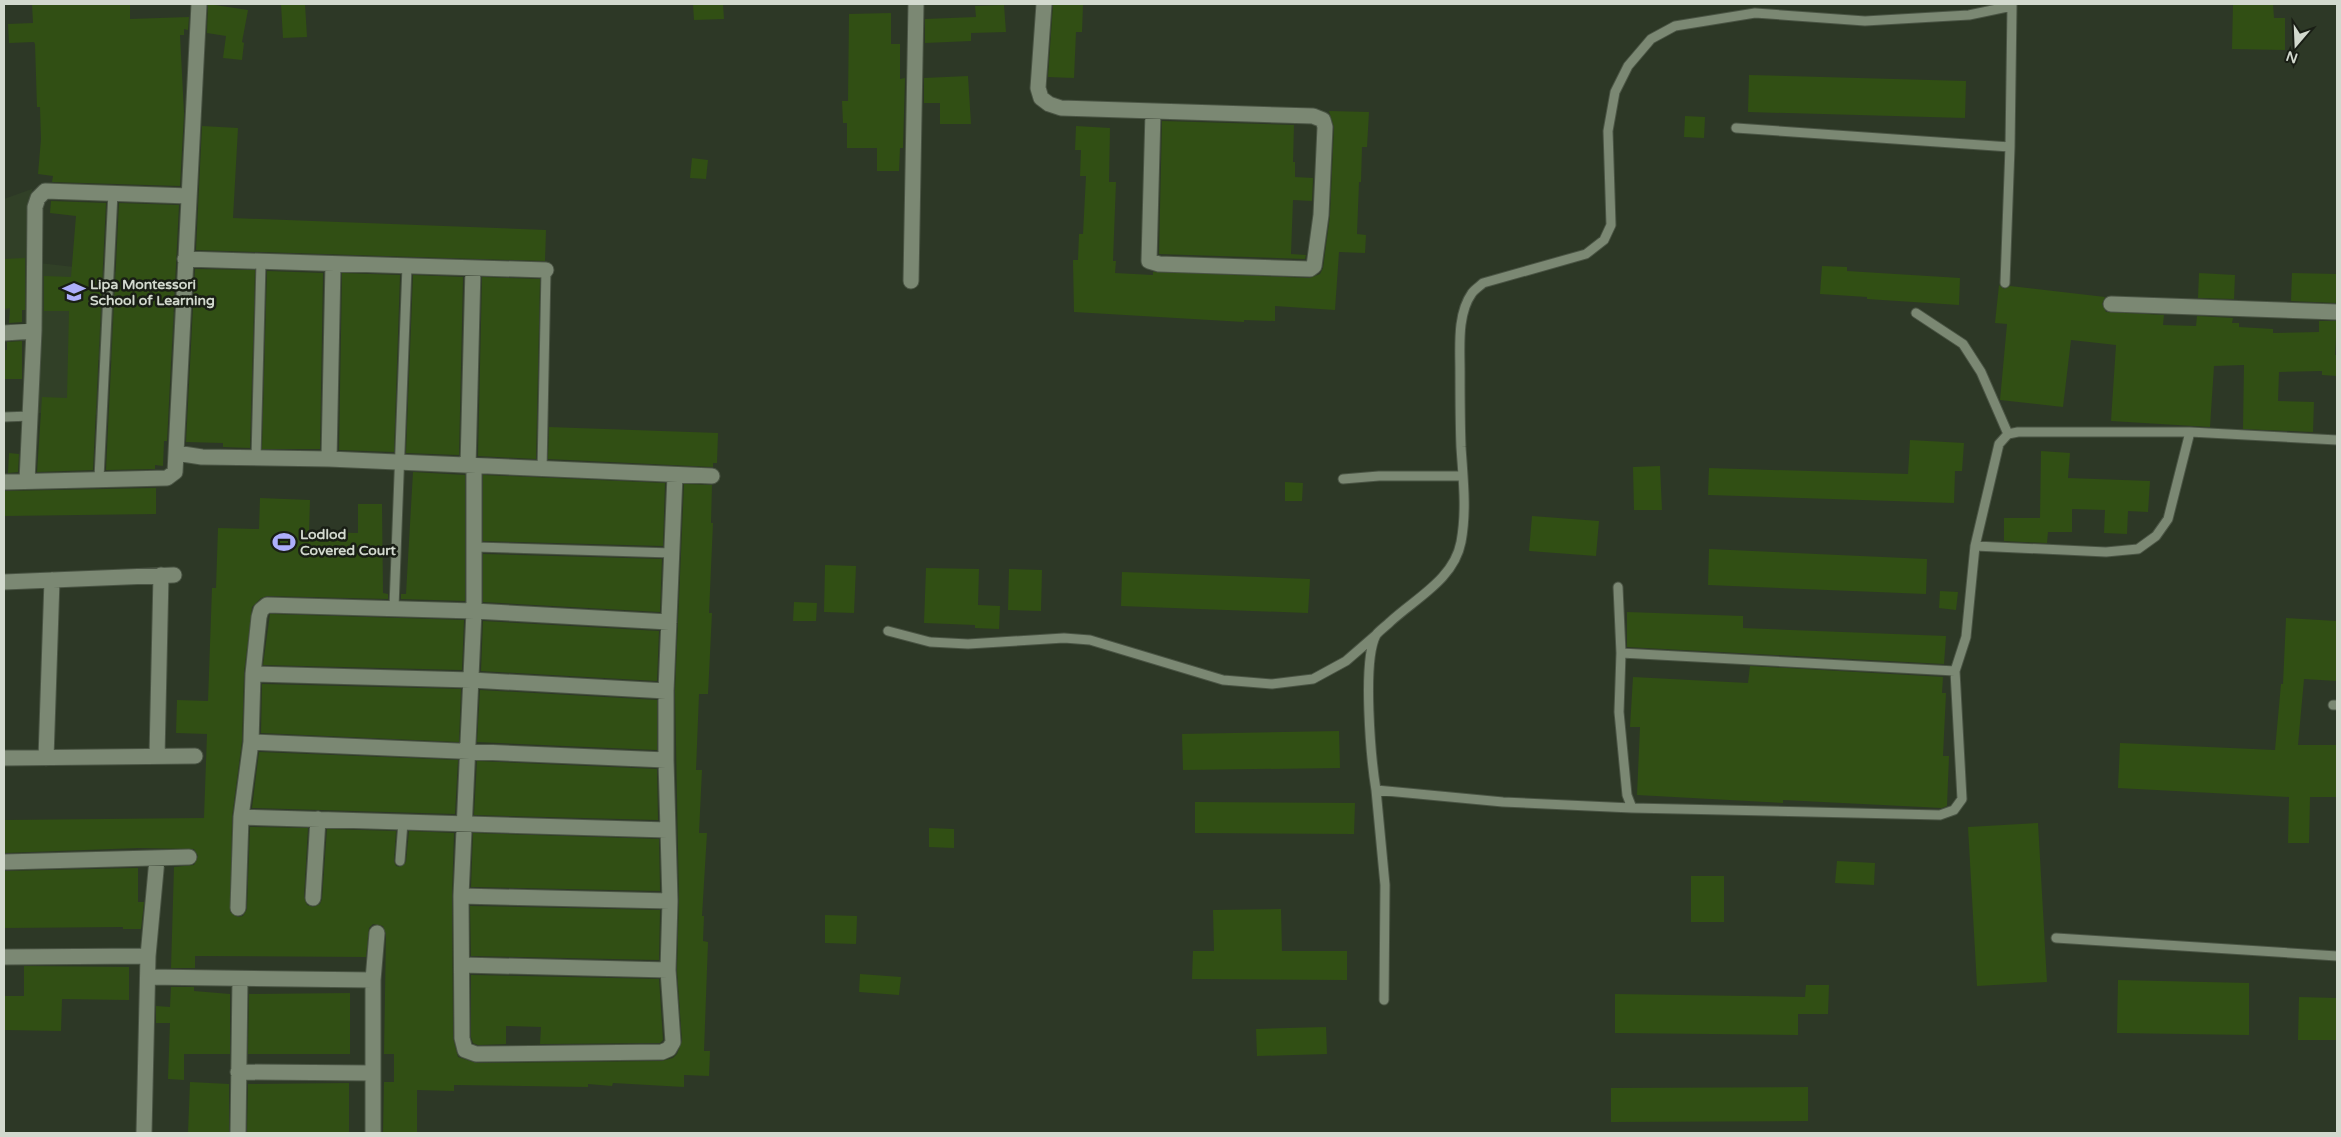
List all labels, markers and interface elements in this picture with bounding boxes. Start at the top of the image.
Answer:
north arrow [2271,20,2321,70]
text: N [2284,47,2300,67]
place label: Lipa Montessori School of Learning [90,276,215,309]
school or university icon: Lipa Montessori School of Learning [61,279,87,305]
place label: Lodlod Covered Court [300,526,397,559]
sports icon: Lodlod Covered Court [271,529,297,555]

